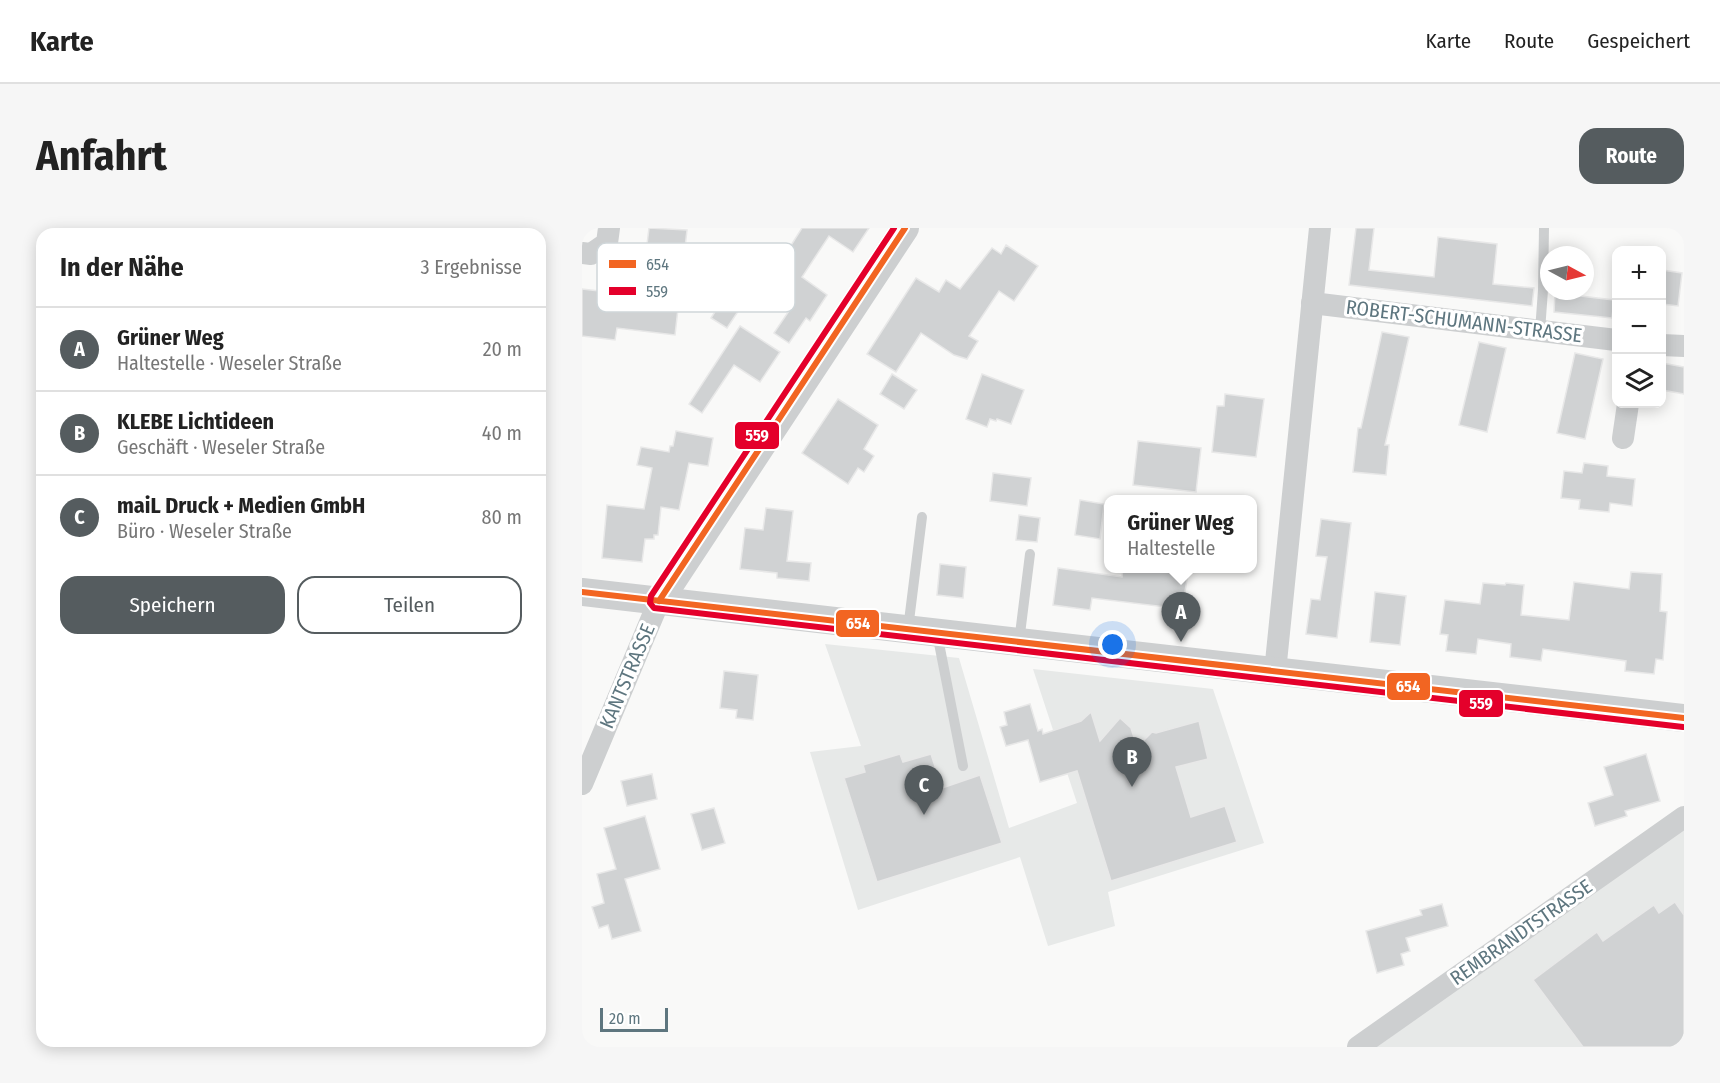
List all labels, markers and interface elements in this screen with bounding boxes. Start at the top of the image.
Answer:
text: Karte [30,25,94,58]
text: Karte [1426,28,1471,54]
text: Route [1504,28,1554,54]
text: Gespeichert [1587,28,1690,54]
button: Route [1579,128,1684,184]
text: Anfahrt [36,131,167,181]
legend [597,243,795,312]
north arrow [1540,246,1594,300]
map controls [1612,246,1666,408]
button: + [1612,246,1666,300]
text: In der Nähe [60,252,184,283]
text: 3 Ergebnisse [420,255,522,279]
text: 654 [646,255,669,274]
text: 559 [646,282,668,301]
street label: ROBERT-SCHUMANN-STRASSE [1345,295,1583,347]
button: − [1612,300,1666,354]
text: Grüner Weg [117,324,224,351]
text: A [74,337,85,361]
text: 20 m [483,337,522,361]
text: Haltestelle · Weseler Straße [117,351,342,375]
button: layers [1612,354,1666,408]
text: KLEBE Lichtideen [117,408,274,435]
text: B [74,421,85,445]
text: 40 m [482,421,522,445]
line badge: 559 [734,421,780,450]
text: 559 [745,426,769,445]
text: Geschäft · Weseler Straße [117,435,325,459]
text: maiL Druck + Medien GmbH [117,492,365,519]
popup [1104,495,1257,573]
text: C [74,505,85,529]
text: 80 m [482,505,522,529]
text: Grüner Weg [1127,509,1234,536]
text: Büro · Weseler Straße [117,519,292,543]
text: Haltestelle [1127,536,1215,560]
button: Speichern [60,576,285,634]
button: Teilen [297,576,522,634]
pin: A [1162,592,1200,642]
line badge: 654 [835,609,880,638]
text: 654 [846,614,870,633]
street label: KANTSTRASSE [594,620,660,732]
your location [1098,630,1127,659]
line badge: 654 [1386,672,1431,701]
text: 654 [1396,677,1420,696]
line badge: 559 [1458,689,1504,718]
text: 559 [1469,694,1493,713]
pin: B [1112,738,1152,787]
pin: C [904,766,944,815]
street label: REMBRANDTSTRASSE [1445,874,1597,990]
scale bar [600,1005,668,1032]
text: 20 m [609,1009,640,1028]

